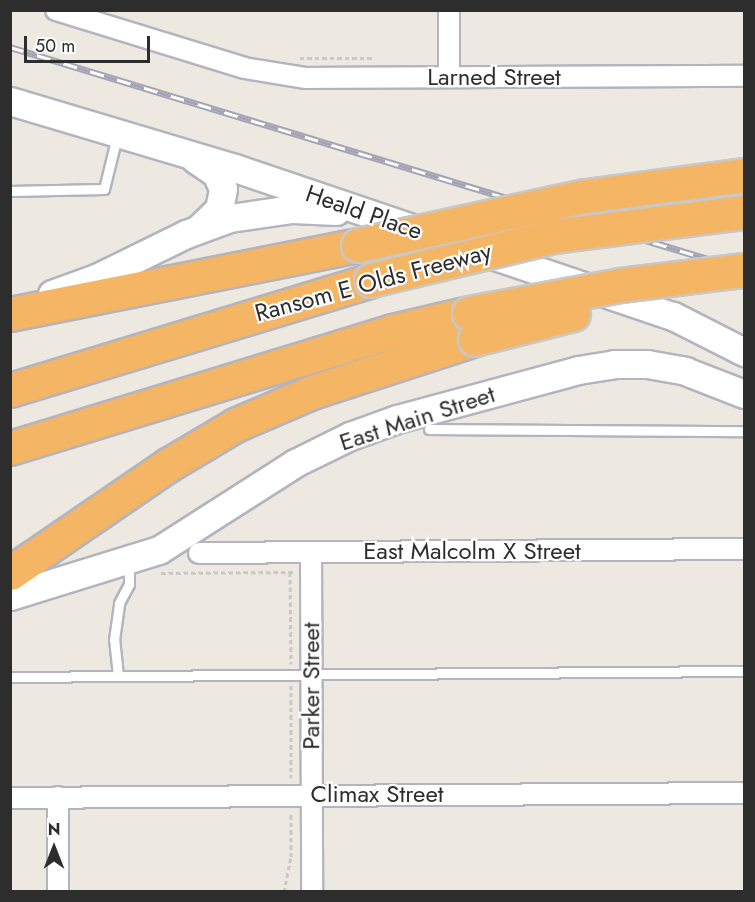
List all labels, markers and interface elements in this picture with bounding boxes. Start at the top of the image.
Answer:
scale bar [27,24,153,62]
text: 50 m [35,33,75,59]
street label: Larned Street [427,63,561,91]
street label: Heald Place [302,179,426,245]
street label: Ransom E Olds Freeway [252,237,494,327]
street label: East Main Street [336,379,498,457]
street label: East Malcolm X Street [363,537,581,565]
street label: Parker Street [297,622,325,750]
street label: Climax Street [310,780,444,808]
north arrow [24,818,84,878]
text: N [48,818,60,841]

